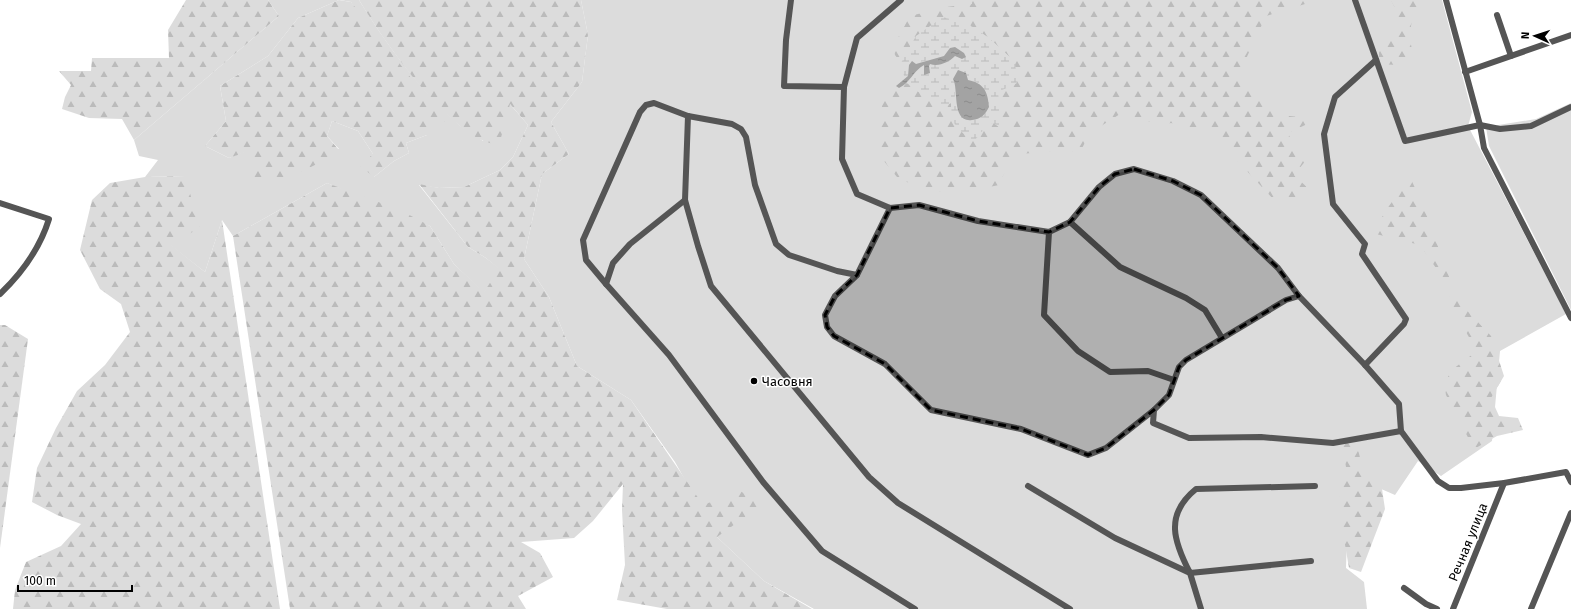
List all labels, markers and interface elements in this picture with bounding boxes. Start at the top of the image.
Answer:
north arrow [1515,16,1555,56]
text: N [1519,32,1532,39]
place label: Часовня [762,374,813,389]
marker: Часовня [749,376,759,386]
street label: Речная улица [1445,501,1491,583]
scale bar [18,567,132,593]
text: 100 m [24,574,56,588]

